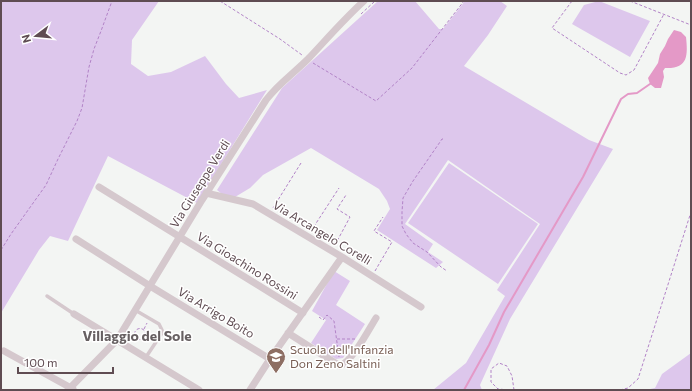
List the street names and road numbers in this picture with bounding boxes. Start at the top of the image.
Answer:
street label: Via Giuseppe Verdi [166,137,232,230]
street label: Via Arcangelo Corelli [271,197,374,267]
street label: Via Gioachino Rossini [195,228,300,302]
street label: Via Arrigo Boito [176,284,257,340]

